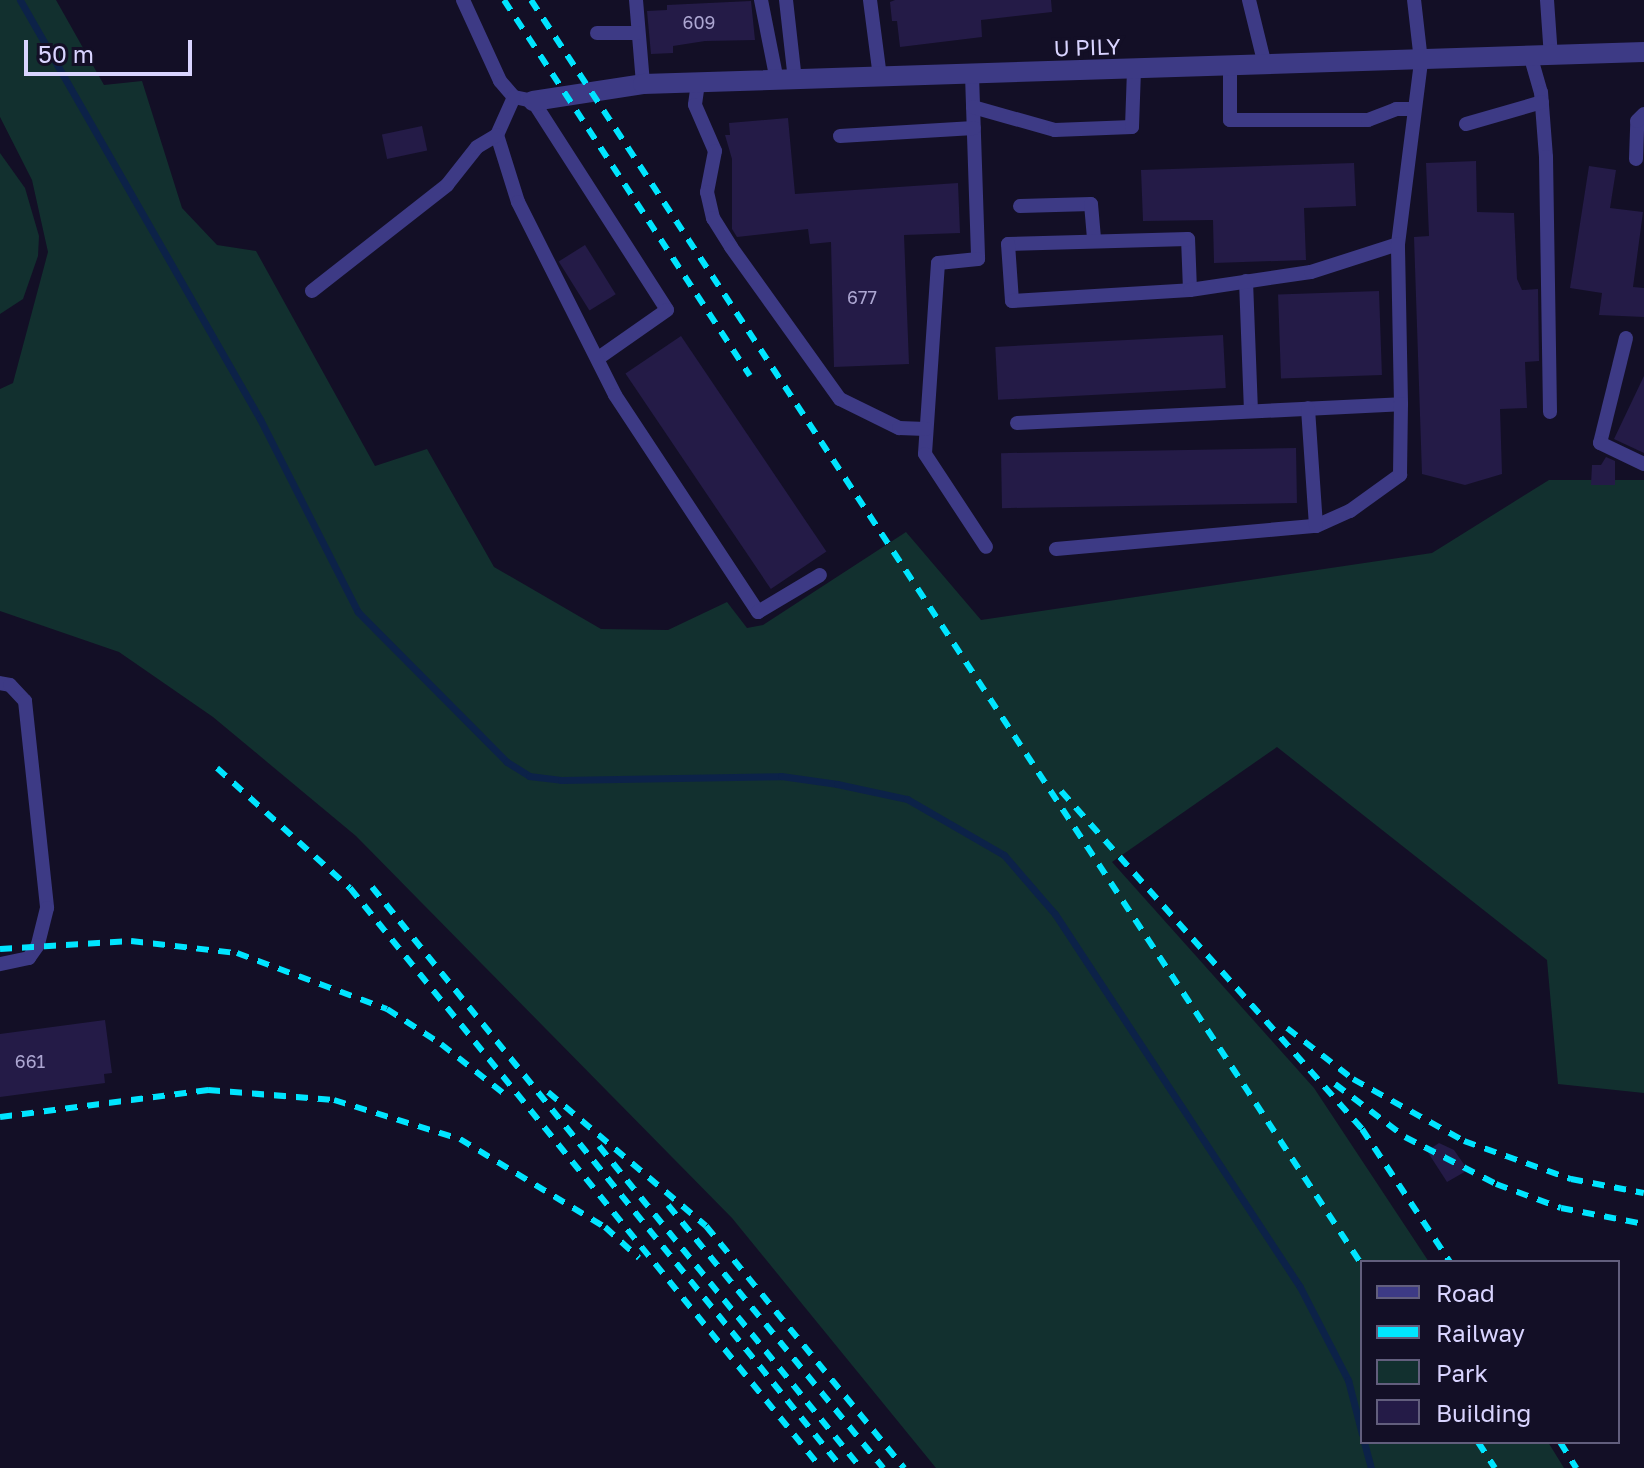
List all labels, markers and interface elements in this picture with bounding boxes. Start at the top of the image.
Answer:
house number: 609 [683,11,715,33]
scale bar [28,24,196,74]
street label: U PILY [1053,33,1121,61]
text: 50 m [38,39,94,68]
house number: 677 [847,286,877,308]
house number: 661 [15,1050,45,1072]
legend [1360,1260,1620,1444]
text: Road [1436,1278,1495,1307]
text: Railway [1436,1318,1525,1347]
text: Park [1436,1358,1488,1387]
text: Building [1436,1398,1531,1427]

